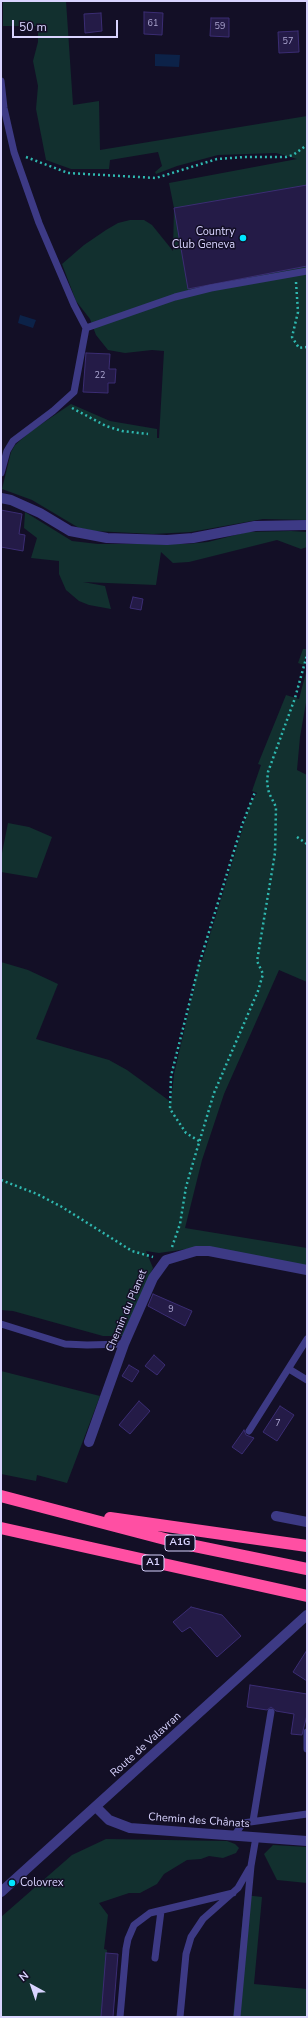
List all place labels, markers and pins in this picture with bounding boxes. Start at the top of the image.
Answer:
place label: Country Club Geneva [172,225,235,251]
marker: Country Club Geneva [238,233,248,243]
place label: Colovrex [20,1876,63,1890]
marker: Colovrex [7,1878,17,1888]

